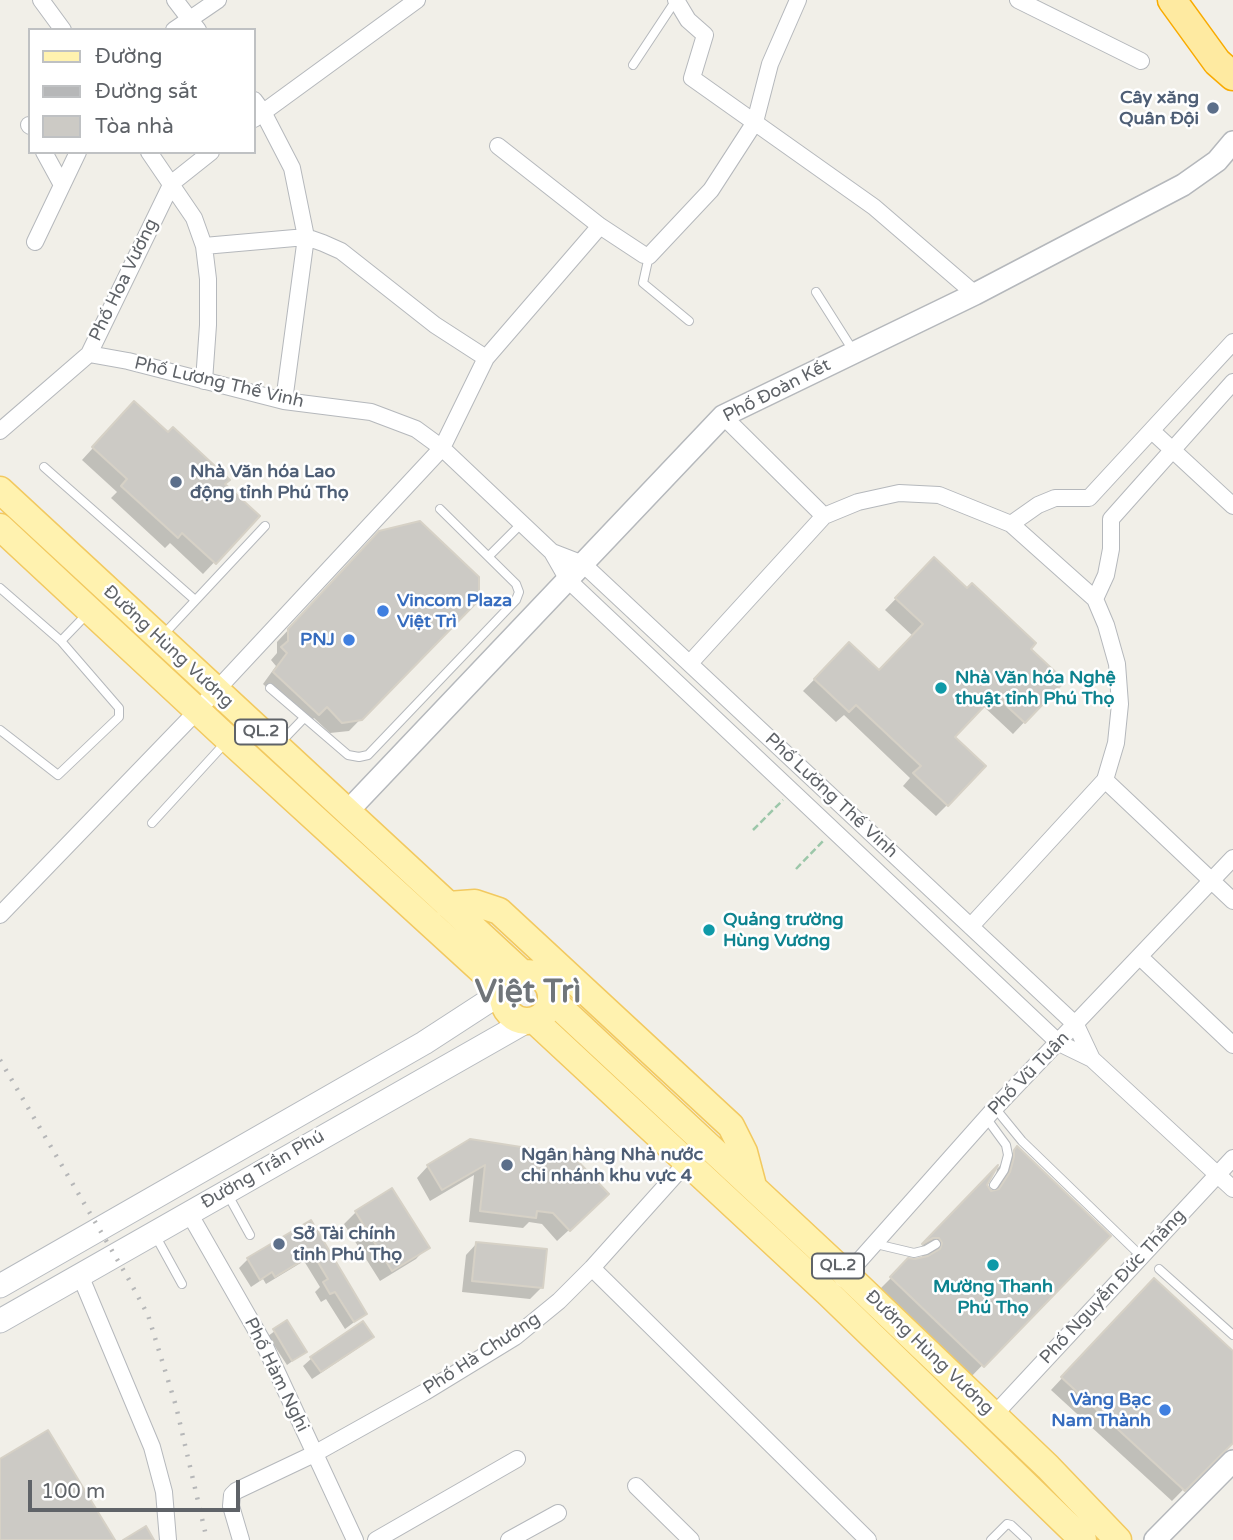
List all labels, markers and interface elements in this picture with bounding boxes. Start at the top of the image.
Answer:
legend [28,28,256,154]
text: Đường [95,44,163,69]
text: Đường sắt [95,79,198,104]
place label: Cây xăng Quân Đội [1119,87,1199,130]
marker: Cây xăng Quân Đội [1205,100,1221,116]
text: Tòa nhà [95,114,174,139]
street label: Phố Hoa Vương [85,215,163,345]
street label: Phố Lương Thế Vinh [132,353,306,413]
street label: Phố Đoàn Kết [720,355,834,427]
place label: Nhà Văn hóa Lao động tỉnh Phú Thọ [190,461,349,504]
marker: Nhà Văn hóa Lao động tỉnh Phú Thọ [168,474,184,490]
street label: Đường Hùng Vương [98,581,238,713]
place label: Vincom Plaza Việt Trì [397,590,512,632]
marker: Vincom Plaza Việt Trì [375,603,391,619]
place label: PNJ [300,629,335,651]
marker: PNJ [341,632,357,648]
place label: Nhà Văn hóa Nghệ thuật tỉnh Phú Thọ [955,667,1116,710]
marker: Nhà Văn hóa Nghệ thuật tỉnh Phú Thọ [933,680,949,696]
road number: QL.2 [235,720,287,744]
street label: Phố Lương Thế Vinh [760,729,902,863]
place label: Quảng trường Hùng Vương [723,909,844,951]
marker: Quảng trường Hùng Vương [701,922,717,938]
district label: Việt Trì [475,975,581,1013]
street label: Phố Vũ Tuân [984,1028,1074,1120]
street label: Đường Trần Phú [197,1126,329,1214]
place label: Ngân hàng Nhà nước chi nhánh khu vực 4 [521,1144,703,1186]
marker: Ngân hàng Nhà nước chi nhánh khu vực 4 [499,1157,515,1173]
street label: Phố Nguyễn Đức Thắng [1036,1205,1190,1369]
place label: Sở Tài chính tỉnh Phú Thọ [293,1223,402,1266]
marker: Sở Tài chính tỉnh Phú Thọ [271,1236,287,1252]
road number: QL.2 [812,1254,864,1278]
marker: Mường Thanh Phú Thọ [985,1257,1001,1273]
place label: Mường Thanh Phú Thọ [933,1276,1053,1318]
street label: Đường Hùng Vương [860,1286,998,1420]
street label: Phố Hà Chương [420,1308,544,1400]
street label: Phố Hàm Nghi [239,1314,313,1436]
place label: Vàng Bạc Nam Thành [1051,1389,1151,1432]
marker: Vàng Bạc Nam Thành [1157,1402,1173,1418]
scale bar [32,1466,243,1510]
text: 100 m [41,1479,105,1504]

